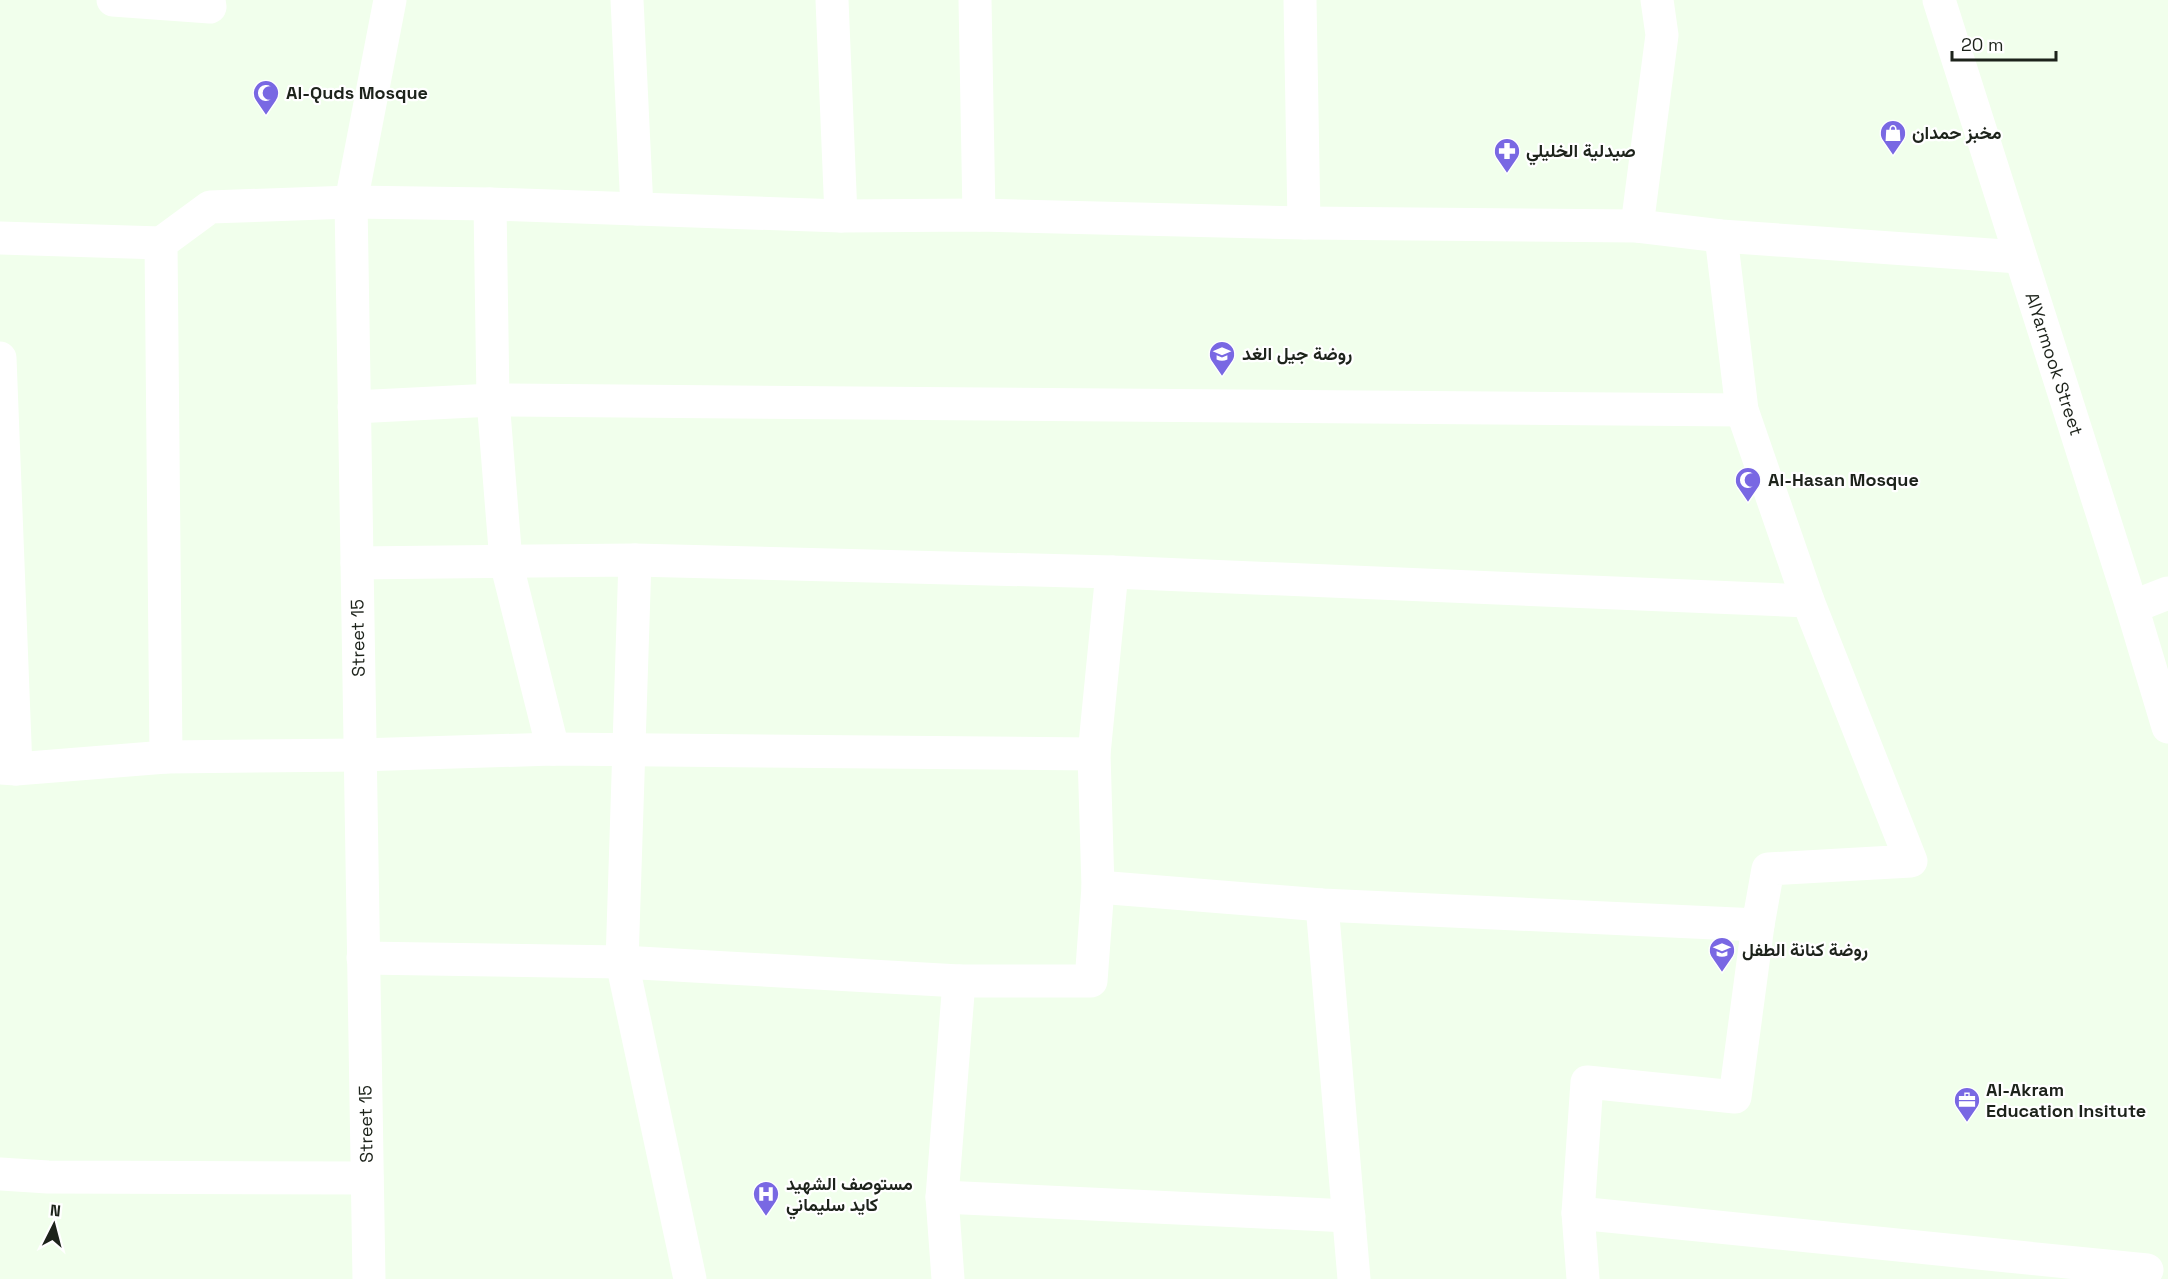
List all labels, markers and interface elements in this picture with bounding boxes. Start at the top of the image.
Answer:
scale bar [1952,24,2056,62]
text: 20 m [1961,33,2004,56]
mosque icon: Al-Quds Mosque [251,78,281,116]
place label: Al-Quds Mosque [286,81,428,104]
shop icon: مخبز حمدان [1878,118,1908,156]
place label: مخبز حمدان [1912,121,2002,144]
pharmacy icon: صيدلية الخليلي [1492,136,1522,174]
place label: صيدلية الخليلي [1526,139,1636,166]
street label: AlYarmook Street [2020,289,2089,438]
school or university icon: روضة جيل الغد [1207,339,1237,377]
place label: روضة جيل الغد [1242,342,1352,365]
mosque icon: Al-Hasan Mosque [1733,465,1763,503]
place label: Al-Hasan Mosque [1768,468,1919,491]
street label: Street 15 [345,599,370,677]
school or university icon: روضة كنانة الطفل [1707,935,1737,973]
place label: روضة كنانة الطفل [1742,938,1868,961]
place label: Al-Akram Education Insitute [1986,1078,2146,1122]
street label: Street 15 [353,1085,378,1163]
office icon: Al-Akram Education Insitute [1952,1085,1982,1123]
place label: مستوصف الشهيد كايد سليماني [786,1172,913,1220]
hospital icon: مستوصف الشهيد كايد سليماني [751,1179,781,1217]
north arrow [24,1195,84,1255]
text: N [49,1200,62,1222]

